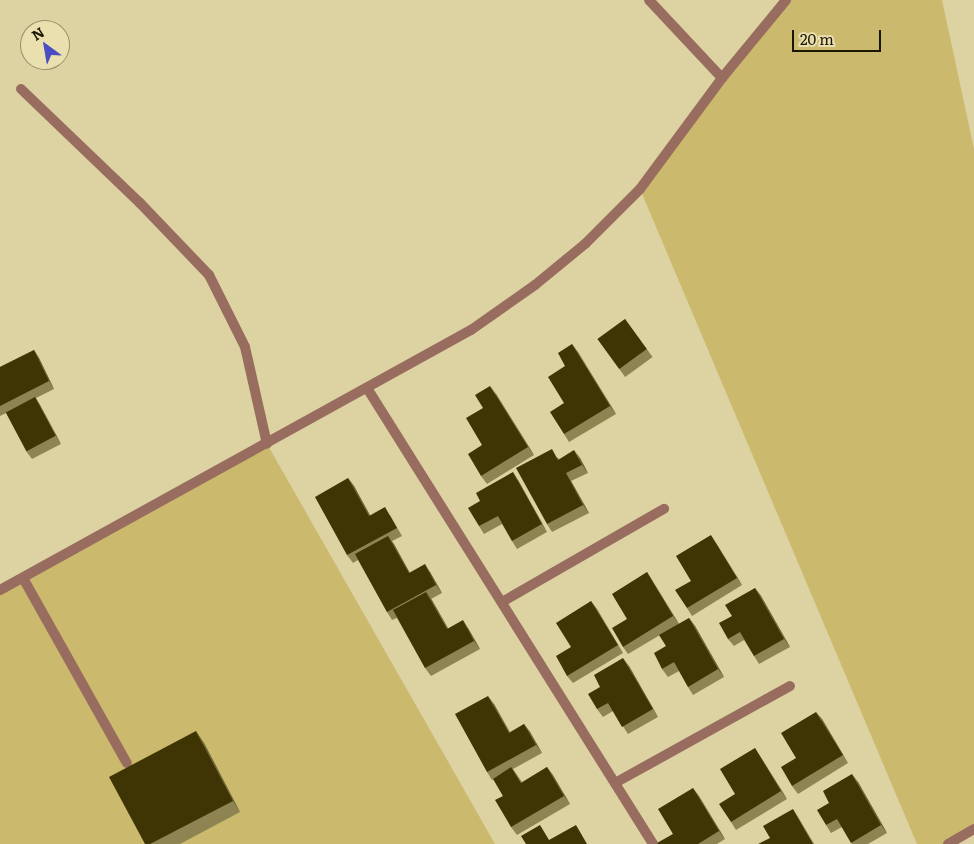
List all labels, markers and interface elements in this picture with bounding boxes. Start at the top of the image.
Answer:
north arrow [20,20,70,70]
scale bar [794,20,883,52]
text: N [27,22,48,45]
text: 20 m [800,27,834,50]

